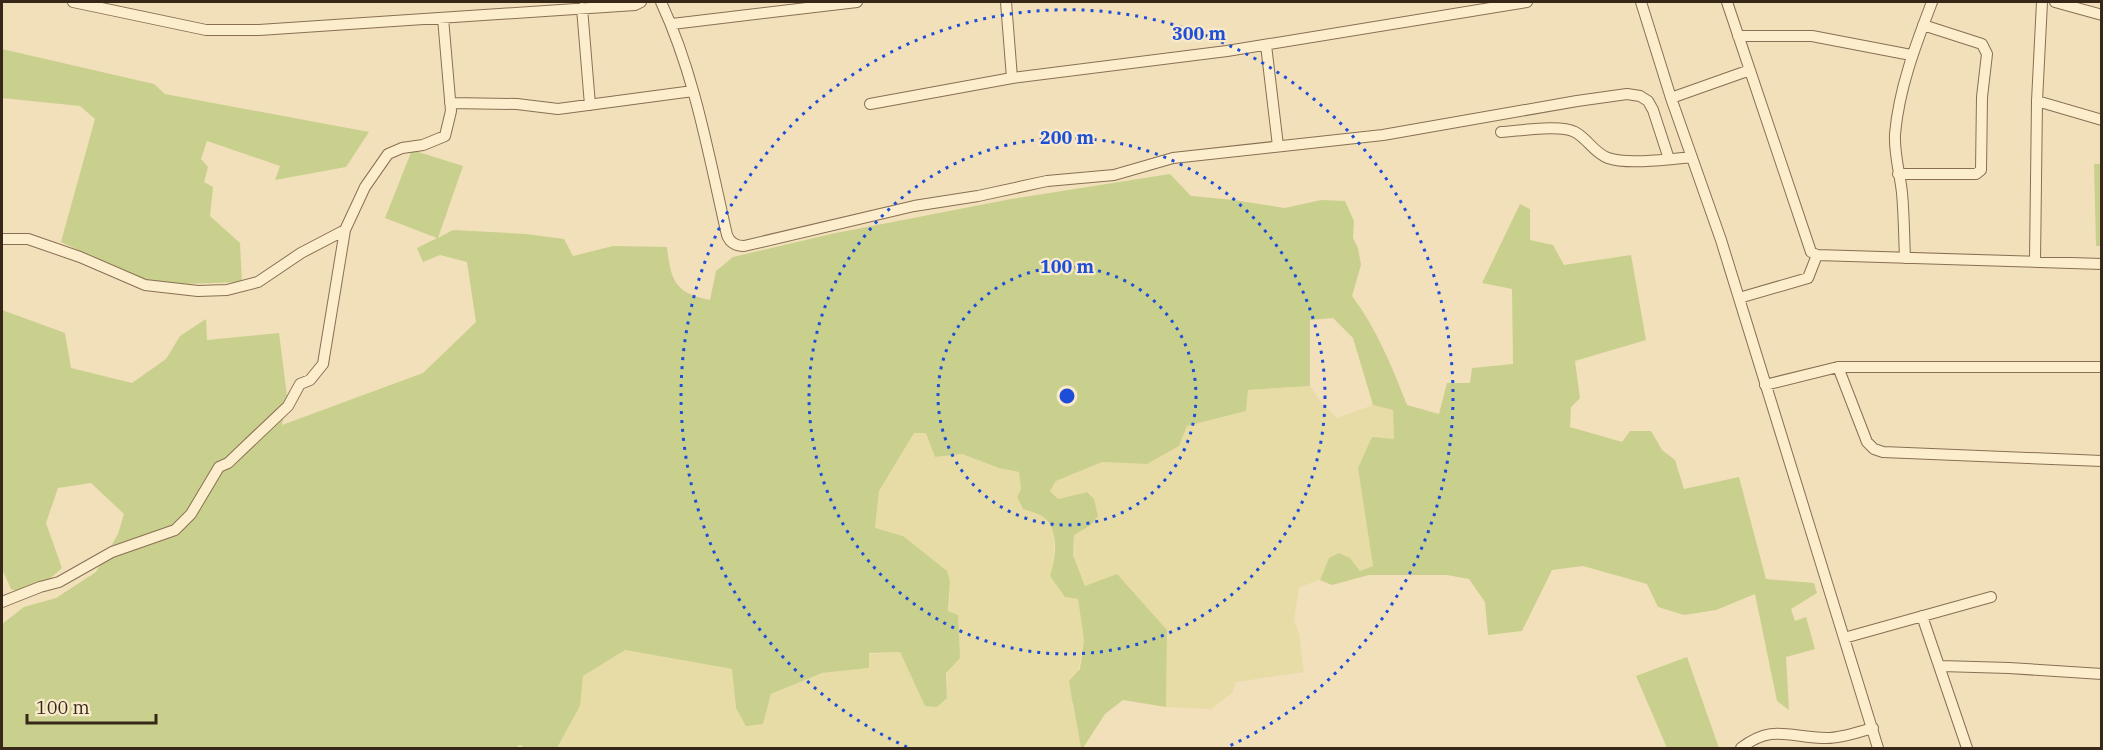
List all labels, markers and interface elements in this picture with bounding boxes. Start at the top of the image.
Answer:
text: 300 m [1172,22,1227,45]
text: 200 m [1040,126,1095,149]
text: 100 m [1040,255,1095,278]
centre of rings [1057,386,1077,406]
scale bar [27,687,156,725]
text: 100 m [36,696,90,719]

